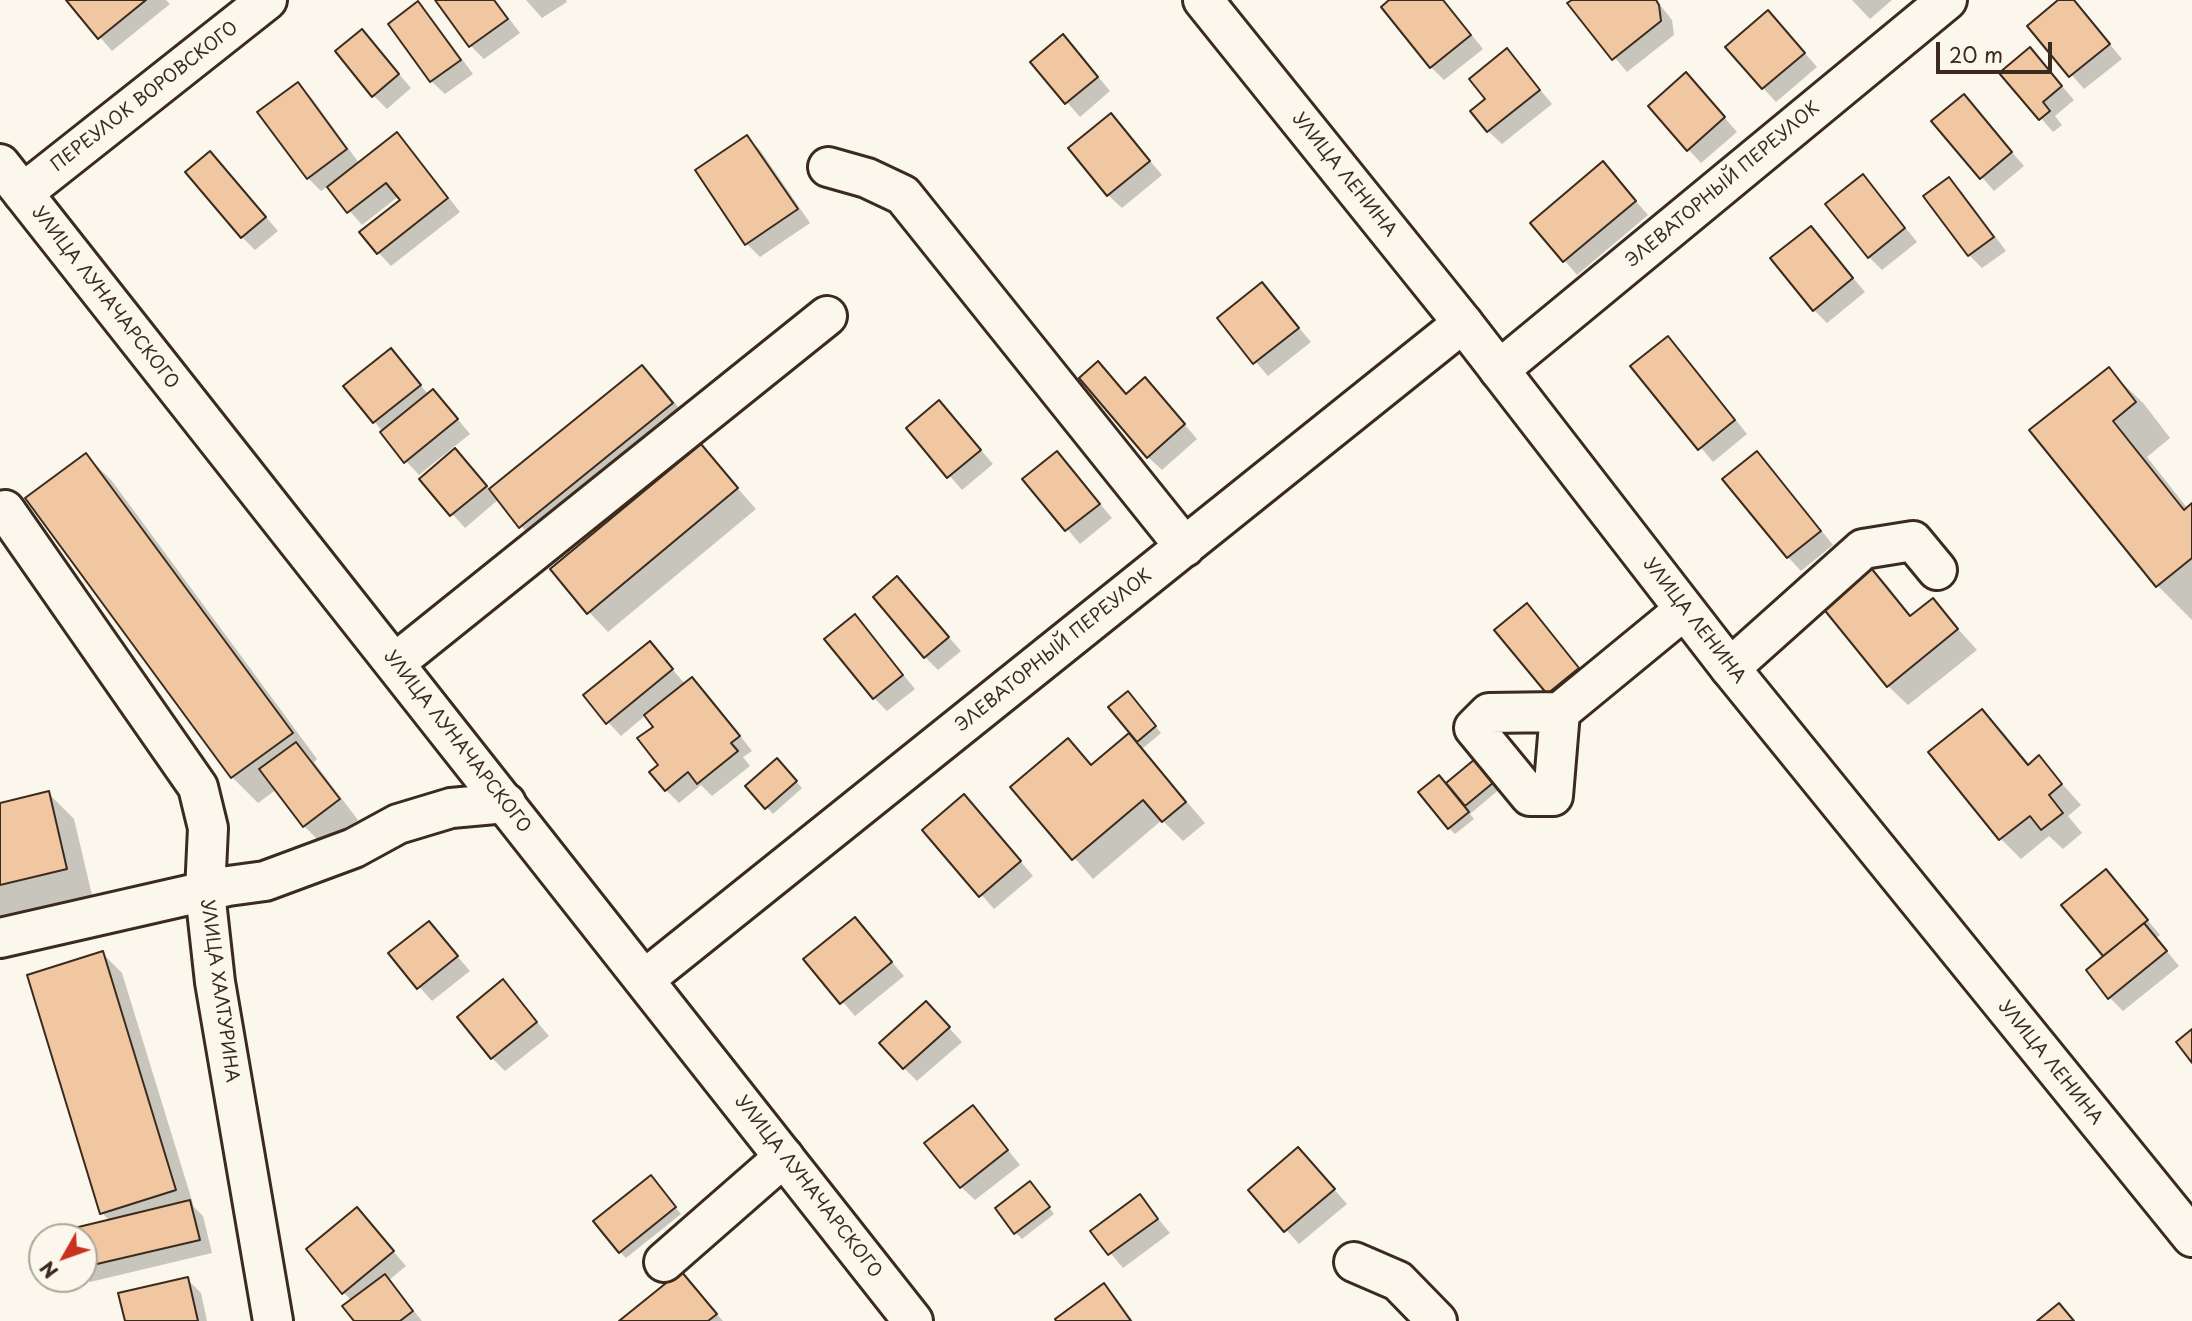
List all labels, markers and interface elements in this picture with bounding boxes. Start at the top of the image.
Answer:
street label: ПЕРЕУЛОК ВОРОВСКОГО [47,17,243,177]
scale bar [1940,28,2056,72]
text: 20 m [1949,38,2003,70]
street label: ЭЛЕВАТОРНЫЙ ПЕРЕУЛОК [1622,98,1824,272]
street label: УЛИЦА ЛЕНИНА [1287,109,1401,241]
street label: УЛИЦА ЛУНАЧАРСКОГО [27,202,183,394]
street label: УЛИЦА ЛЕНИНА [1638,554,1750,688]
street label: ЭЛЕВАТОРНЫЙ ПЕРЕУЛОК [952,565,1156,737]
street label: УЛИЦА ЛУНАЧАРСКОГО [379,646,535,838]
street label: УЛИЦА ХАЛТУРИНА [195,898,243,1084]
street label: УЛИЦА ЛЕНИНА [1993,997,2107,1129]
street label: УЛИЦА ЛУНАЧАРСКОГО [730,1091,886,1283]
north arrow [28,1223,98,1293]
text: N [33,1255,64,1285]

